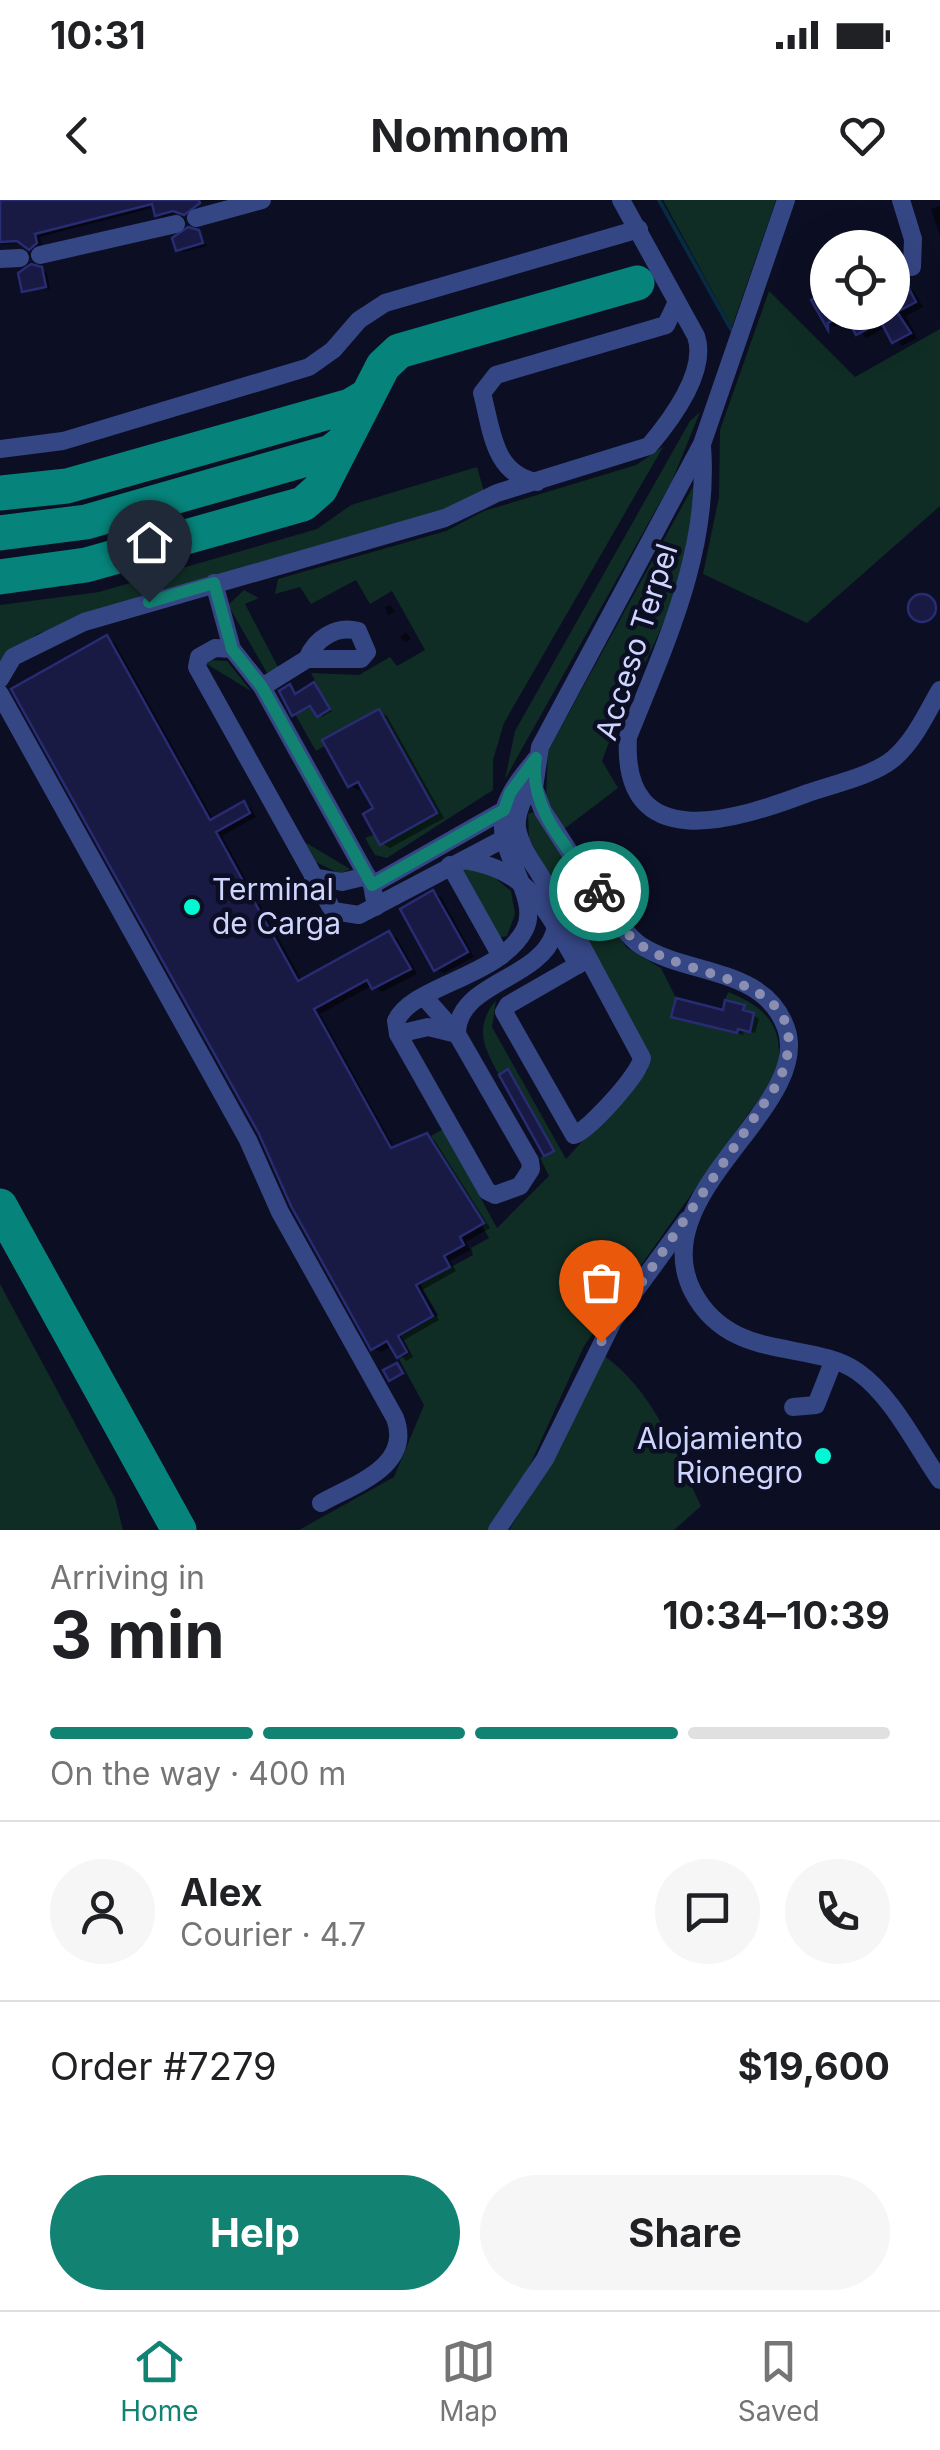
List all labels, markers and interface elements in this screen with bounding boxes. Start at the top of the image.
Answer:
text: 10:31 [50,12,146,58]
icon: back [50,108,105,163]
text: Nomnom [370,108,570,163]
icon: heart [835,108,890,163]
map controls [810,230,910,330]
button: locate [810,230,910,330]
pin [107,500,192,603]
icon: home [122,515,177,570]
street label: Acceso Terpel [587,539,685,744]
courier [549,841,649,941]
icon: bike [572,864,627,919]
place label: Terminal de Carga [212,871,341,941]
marker: Terminal de Carga [181,896,203,918]
pin [559,1240,644,1343]
icon: bag [574,1255,629,1310]
place label: Alojamiento Rionegro [637,1420,803,1490]
marker: Alojamiento Rionegro [812,1445,834,1467]
text: Arriving in [50,1558,205,1597]
text: 10:34–10:39 [662,1592,890,1638]
text: 3 min [50,1595,225,1674]
text: On the way · 400 m [50,1754,346,1793]
button: person [50,1859,155,1964]
button: chat [655,1859,760,1964]
button: phone [785,1859,890,1964]
text: Alex [180,1869,263,1915]
text: Courier · 4.7 [180,1915,366,1954]
text: Order #7279 [50,2043,277,2089]
text: $19,600 [738,2043,890,2089]
button: Help [50,2175,460,2290]
button: Share [480,2175,890,2290]
tab: Home [120,2334,199,2428]
tab: Map [439,2334,497,2428]
tab: Saved [738,2334,820,2428]

